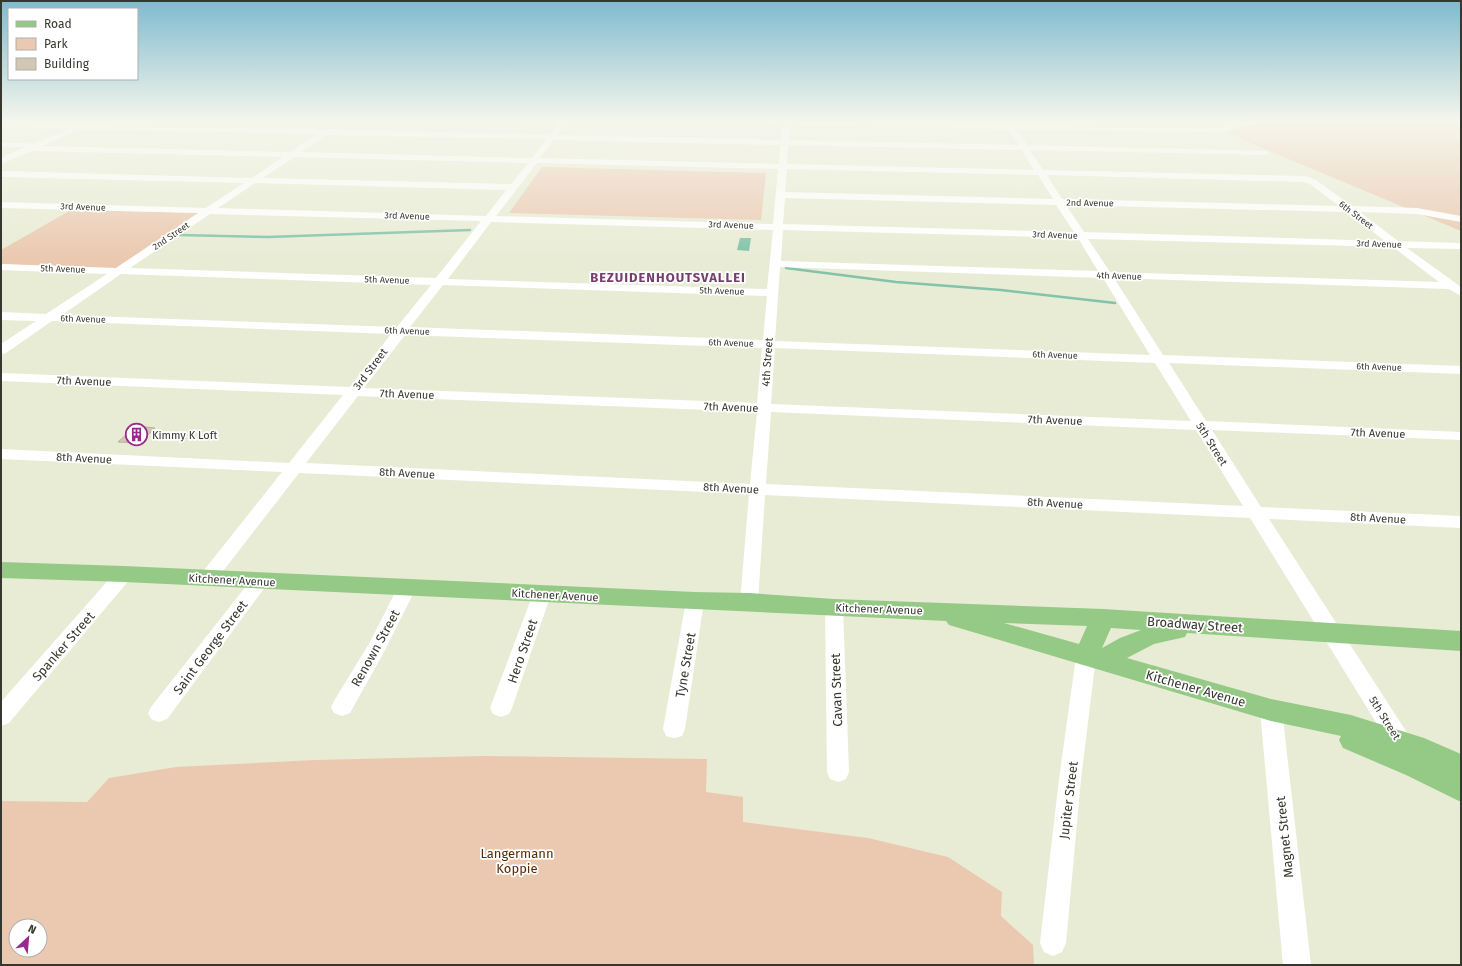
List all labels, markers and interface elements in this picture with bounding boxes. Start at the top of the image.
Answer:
legend [8,8,138,80]
text: Road [44,17,72,31]
text: Park [44,37,68,51]
text: Building [44,57,90,71]
street label: 2nd Avenue [1066,198,1114,208]
street label: 6th Street [1337,199,1376,232]
street label: 3rd Avenue [60,201,106,213]
street label: 3rd Avenue [384,210,430,222]
street label: 3rd Avenue [708,219,754,231]
street label: 2nd Street [151,220,192,252]
street label: 3rd Avenue [1032,229,1078,241]
street label: 3rd Avenue [1356,238,1402,250]
street label: 5th Avenue [40,263,86,275]
district label: BEZUIDENHOUTSVALLEI [590,270,746,285]
street label: 4th Avenue [1096,270,1142,282]
street label: 5th Avenue [364,274,410,286]
street label: 5th Avenue [699,285,745,297]
street label: 6th Avenue [60,313,106,325]
street label: 6th Avenue [384,325,430,337]
street label: 6th Avenue [708,337,754,349]
street label: 4th Street [759,337,776,387]
street label: 3rd Street [351,346,390,393]
street label: 6th Avenue [1032,349,1078,361]
street label: 6th Avenue [1356,361,1402,373]
street label: 7th Avenue [56,374,112,389]
street label: 7th Avenue [379,387,435,402]
street label: 7th Avenue [703,400,759,415]
street label: 7th Avenue [1027,413,1083,428]
street label: 5th Street [1193,420,1230,468]
building icon: Kimmy K Loft [124,422,150,448]
street label: 7th Avenue [1350,426,1406,441]
place label: Kimmy K Loft [152,429,217,442]
street label: 8th Avenue [56,451,112,466]
street label: 8th Avenue [379,466,435,481]
street label: 8th Avenue [703,481,759,496]
street label: 8th Avenue [1027,496,1083,511]
street label: 8th Avenue [1350,511,1406,526]
street label: Kitchener Avenue [188,572,276,589]
street label: Kitchener Avenue [511,587,599,604]
street label: Saint George Street [170,597,251,697]
street label: Kitchener Avenue [835,601,923,618]
street label: Renown Street [348,607,403,689]
street label: Spanker Street [29,608,98,684]
street label: Broadway Street [1147,614,1244,635]
street label: Hero Street [504,617,541,685]
street label: Tyne Street [672,631,699,699]
street label: Cavan Street [828,653,845,727]
street label: Kitchener Avenue [1144,667,1247,710]
street label: 5th Street [1366,694,1403,742]
street label: Jupiter Street [1056,760,1081,840]
street label: Magnet Street [1273,795,1296,878]
park label: Langermann Koppie [480,846,554,876]
north arrow [8,918,48,958]
text: N [26,922,38,937]

